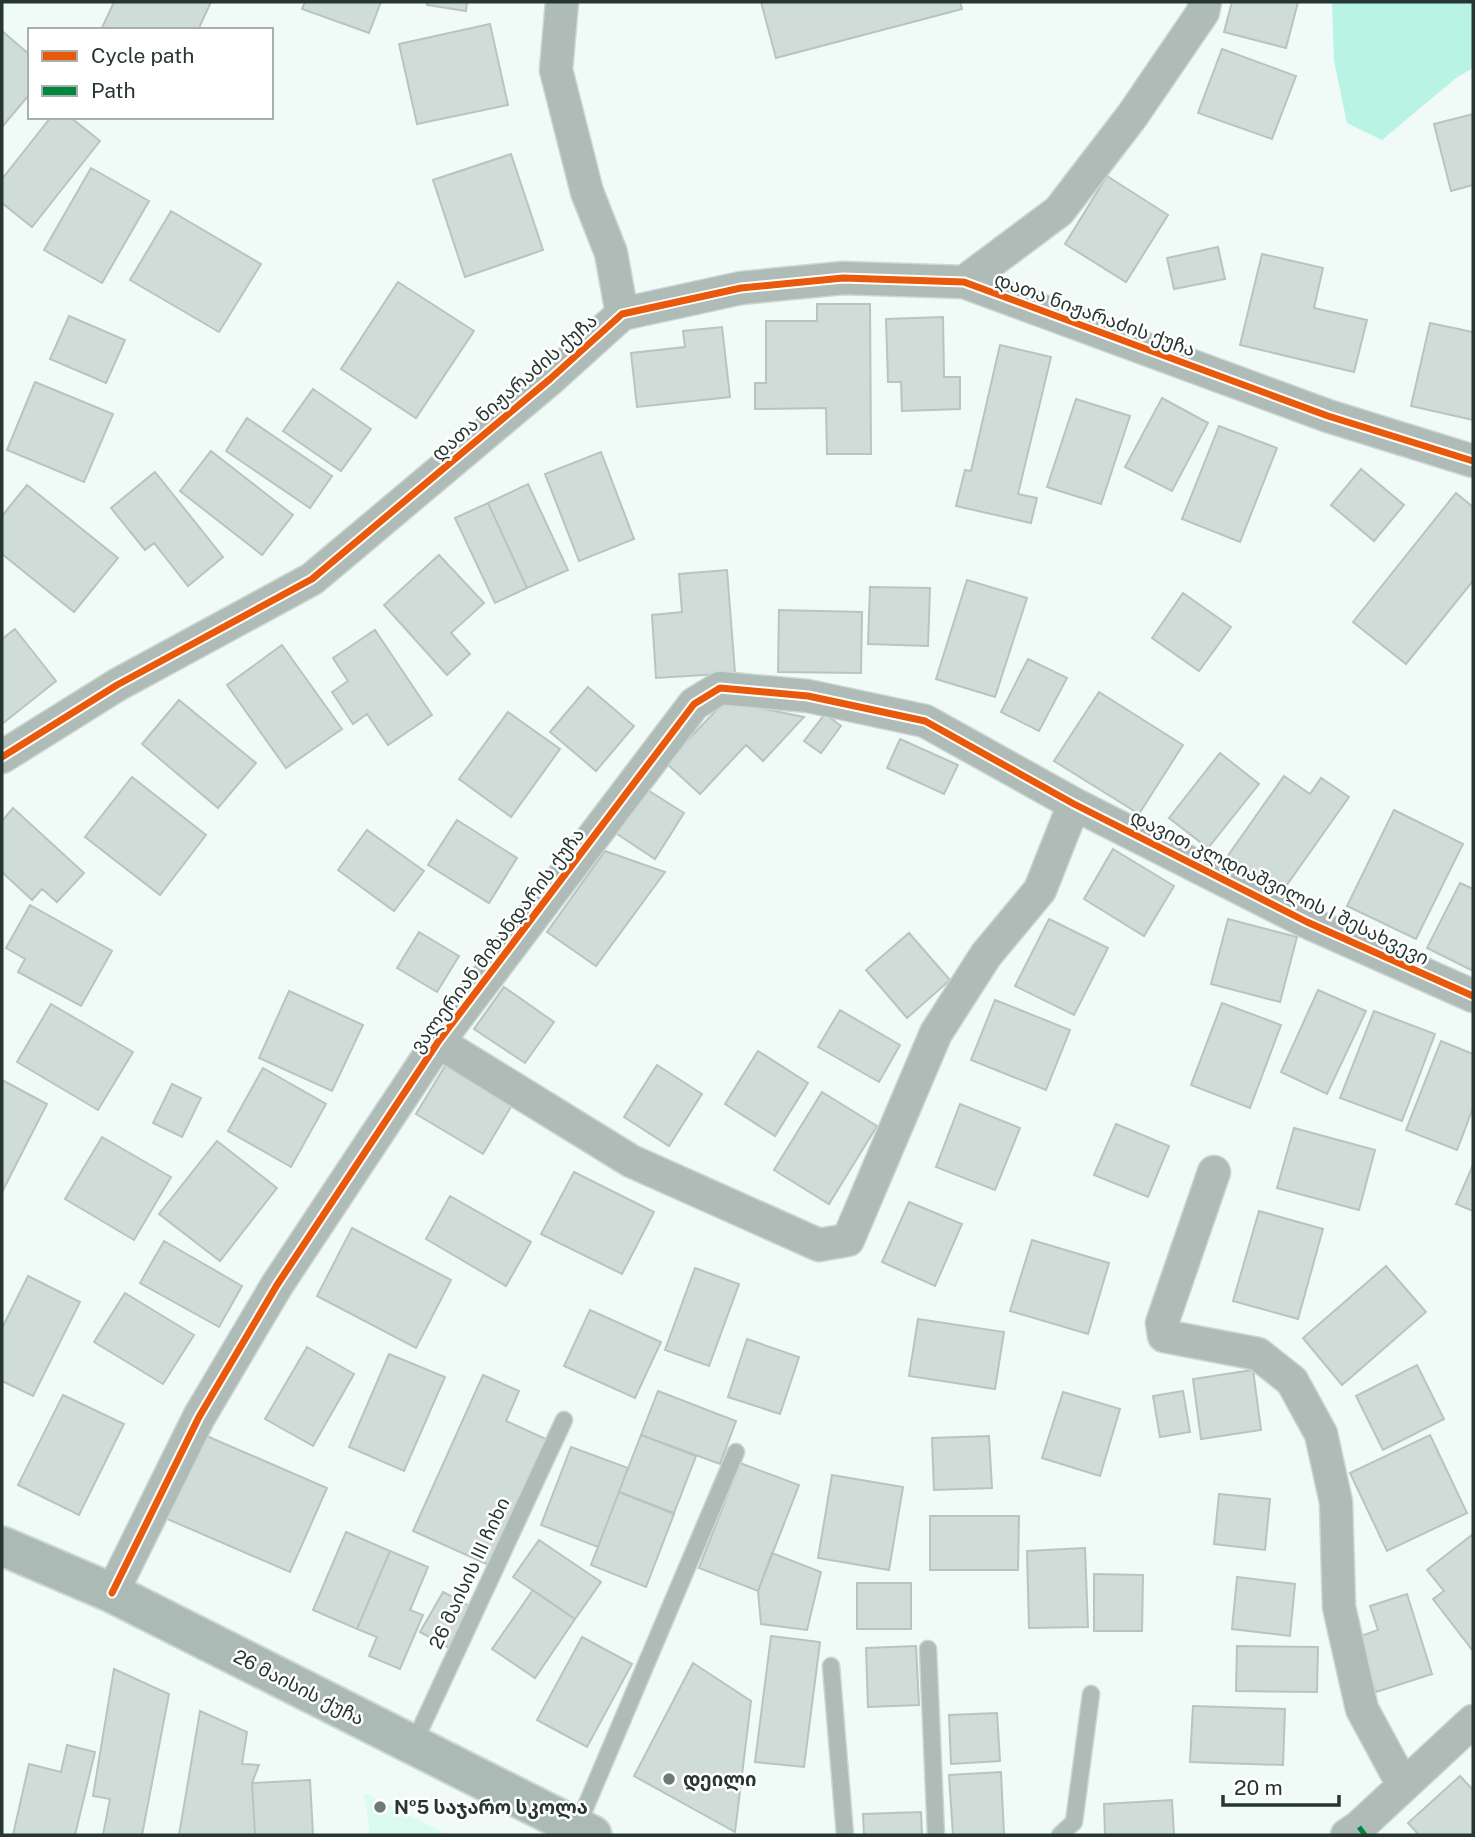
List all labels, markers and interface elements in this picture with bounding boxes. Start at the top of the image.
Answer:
legend [28,28,273,119]
text: Cycle path [91,43,194,68]
text: Path [91,78,136,103]
street label: დათა ნიჟარაძის ქუჩა [991,267,1198,362]
street label: დათა ნიჟარაძის ქუჩა [427,309,603,466]
street label: დავით კლდიაშვილის I შესახვევი [1126,805,1433,971]
street label: ვალერიან მიზანდარის ქუჩა [405,823,590,1058]
street label: 26 მაისის III ჩიხი [424,1494,514,1652]
street label: 26 მაისის ქუჩა [230,1645,368,1730]
scale bar [1223,1764,1338,1808]
place label: დეილი [683,1768,756,1792]
marker: დეილი [661,1771,677,1787]
text: 20 m [1234,1775,1283,1800]
place label: №5 საჯარო სკოლა [394,1796,588,1819]
marker: №5 საჯარო სკოლა [372,1799,388,1815]

